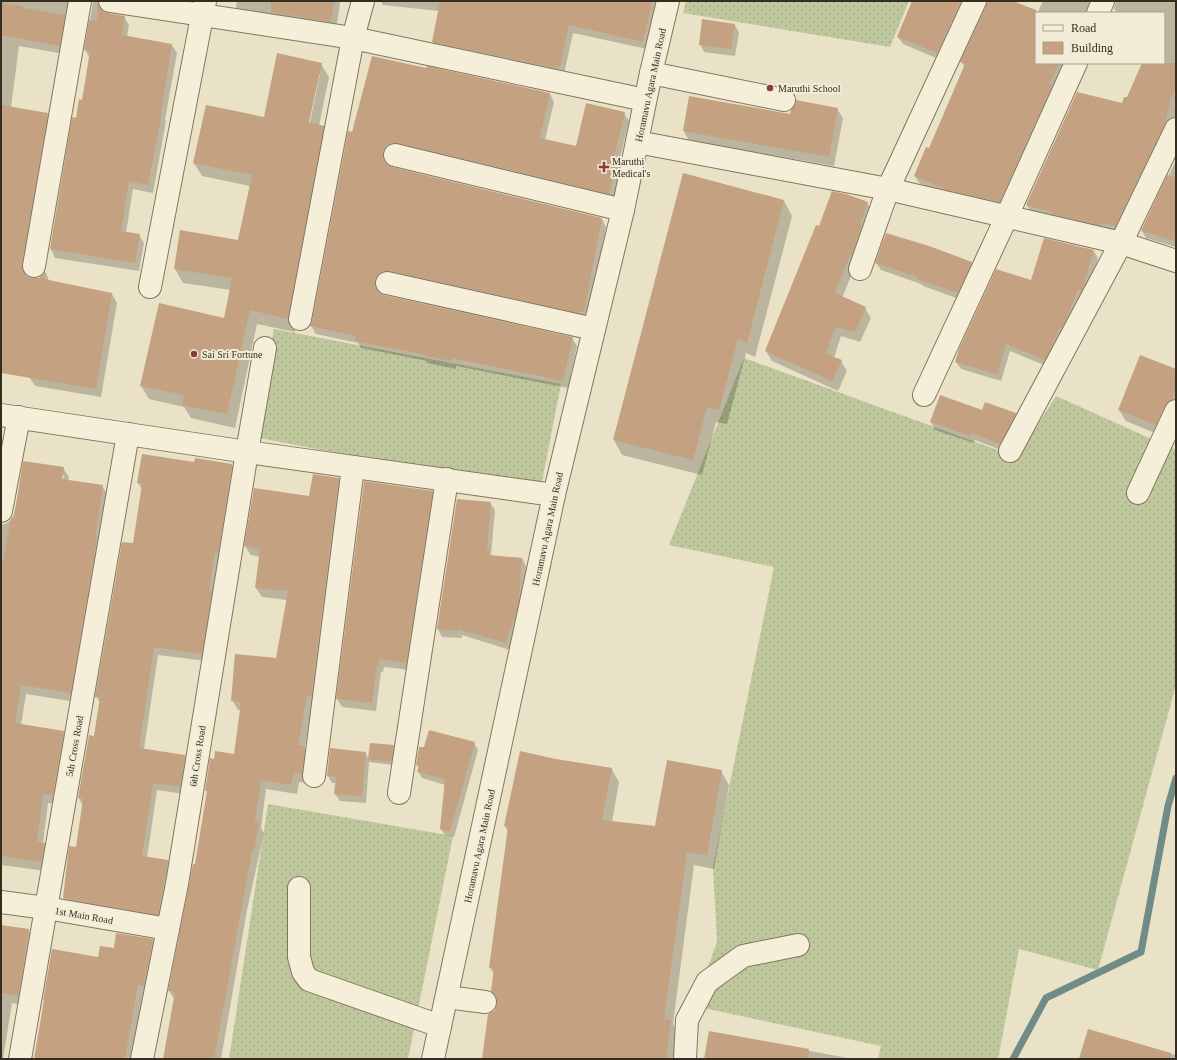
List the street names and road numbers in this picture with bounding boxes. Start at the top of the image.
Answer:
street label: Horamavu Agara Main Road [633,27,668,143]
street label: Horamavu Agara Main Road [530,471,565,587]
street label: 5th Cross Road [64,715,85,777]
street label: 6th Cross Road [187,725,208,787]
street label: Horamavu Agara Main Road [462,788,497,904]
street label: 1st Main Road [54,905,114,926]

